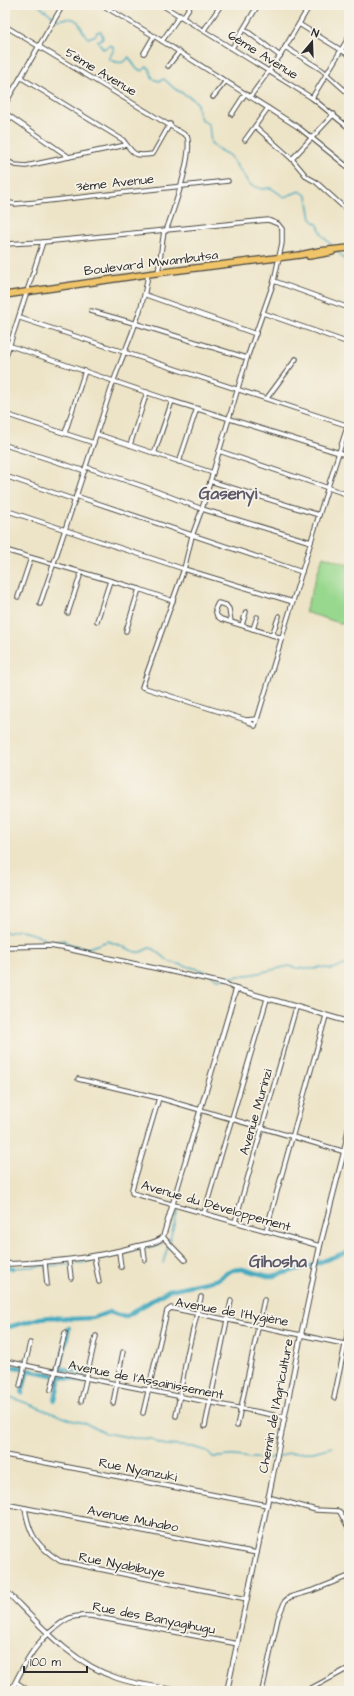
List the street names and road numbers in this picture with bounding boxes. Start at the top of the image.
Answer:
street label: 6ème Avenue [224,26,302,84]
street label: 5ème Avenue [62,43,140,101]
street label: 3ème Avenue [75,170,155,196]
street label: Boulevard Mwambutsa [83,246,219,280]
street label: Avenue Murinzi [235,1067,277,1157]
street label: Avenue du Développement [139,1176,294,1236]
street label: Avenue de l'Hygiène [174,1293,290,1332]
street label: Chemin de l'Agriculture [254,1337,299,1475]
street label: Avenue de l'Assainissement [67,1356,226,1404]
street label: Rue Nyanzuki [97,1454,179,1487]
street label: Avenue Muhabo [86,1501,181,1537]
street label: Rue Nyabibuye [77,1548,167,1583]
street label: Rue des Banyagihugu [91,1597,217,1640]

